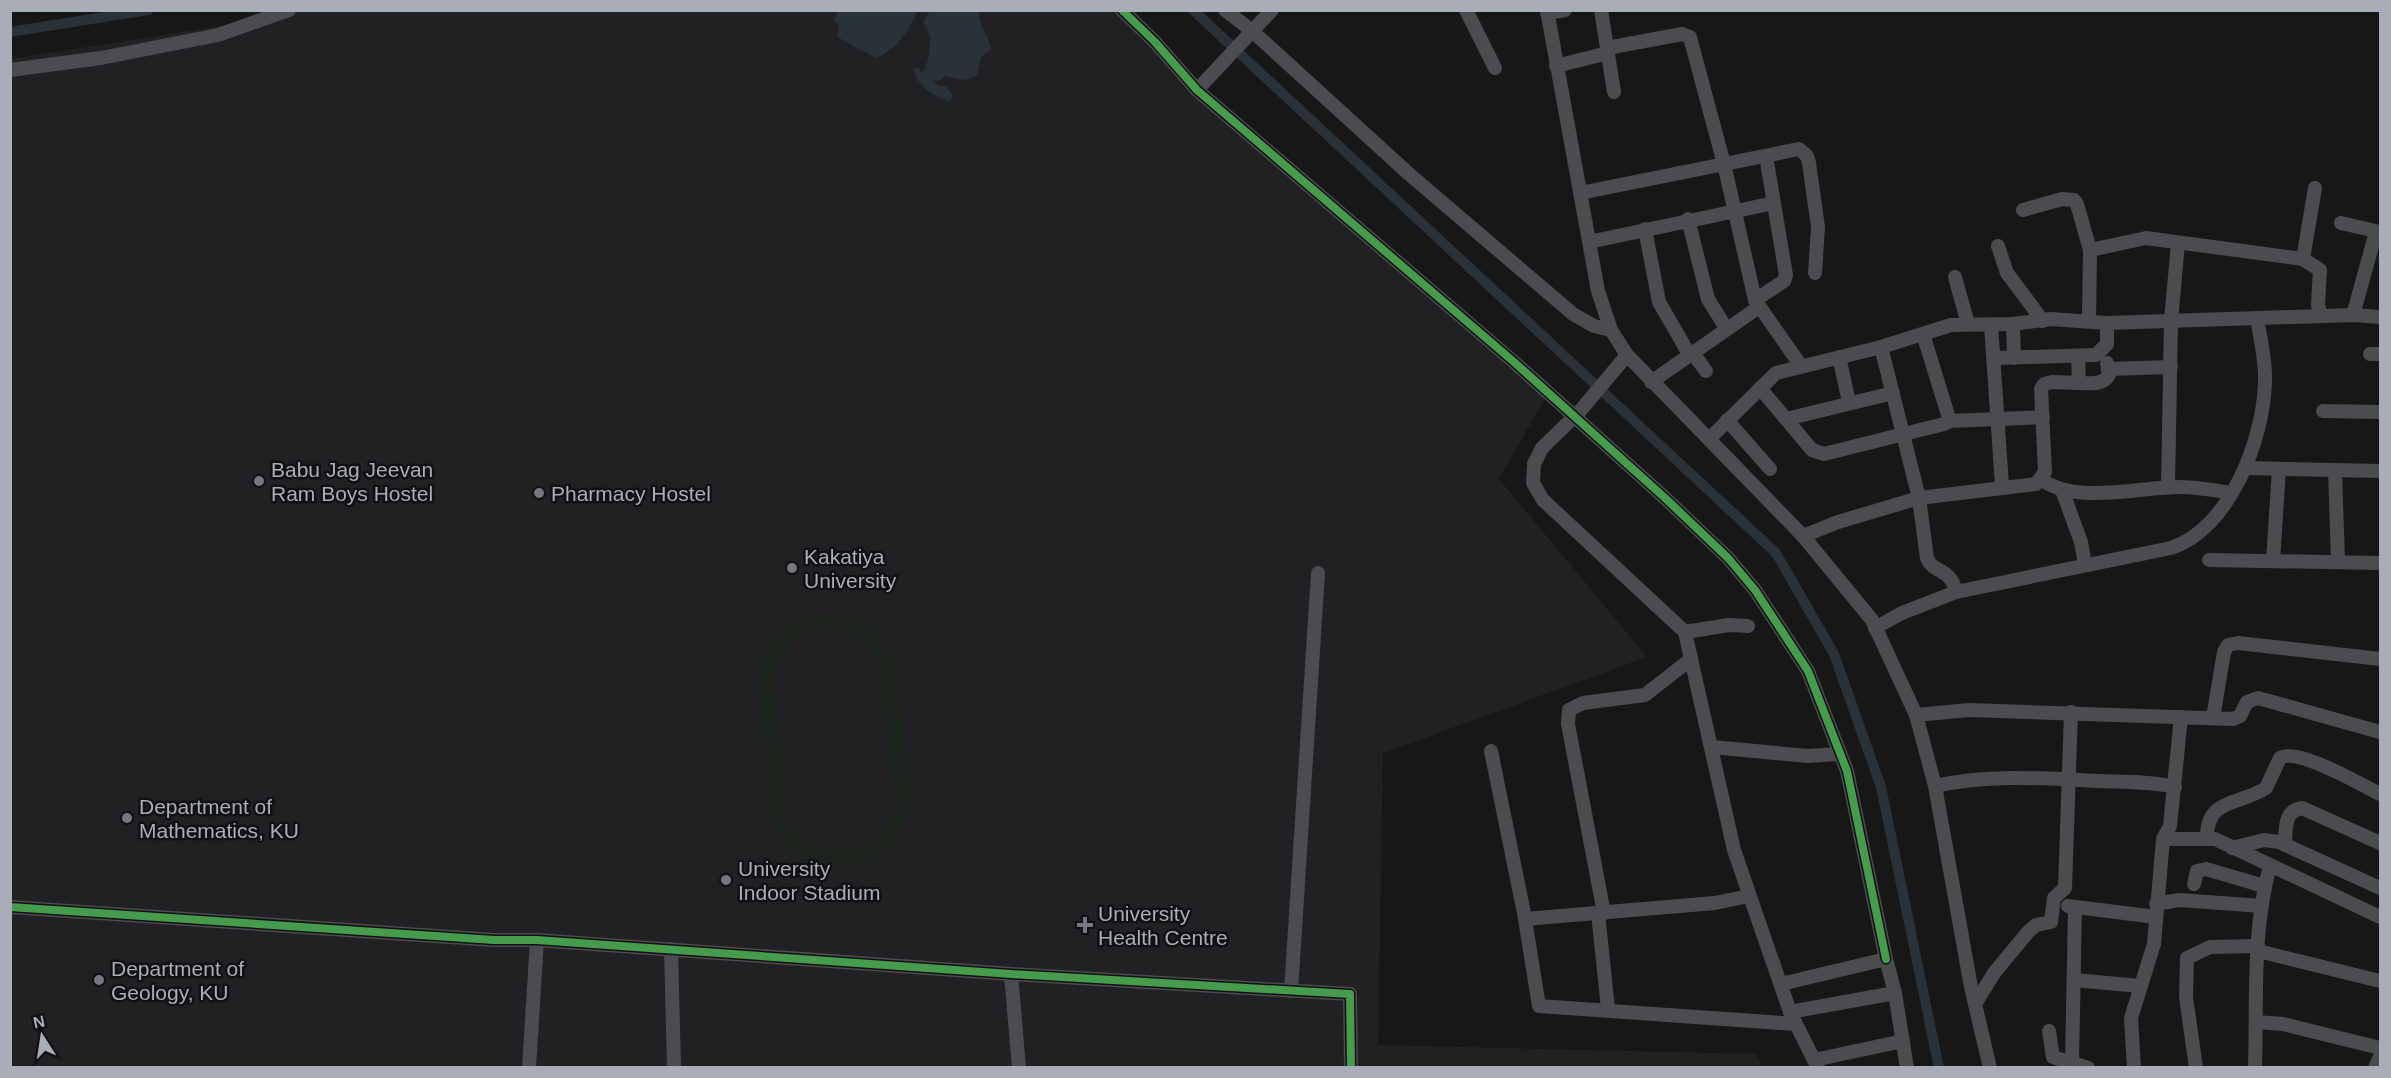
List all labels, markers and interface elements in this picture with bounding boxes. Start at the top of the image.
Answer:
place label: Babu Jag Jeevan Ram Boys Hostel [271,458,433,505]
marker: Babu Jag Jeevan Ram Boys Hostel [252,474,266,488]
place label: Pharmacy Hostel [551,482,711,505]
marker: Pharmacy Hostel [532,486,546,500]
place label: Kakatiya University [804,545,897,592]
marker: Kakatiya University [785,561,799,575]
place label: Department of Mathematics, KU [139,795,299,842]
marker: Department of Mathematics, KU [120,811,134,825]
place label: University Indoor Stadium [738,857,880,904]
marker: University Indoor Stadium [719,873,733,887]
place label: University Health Centre [1098,902,1228,949]
marker: University Health Centre [1076,916,1094,934]
place label: Department of Geology, KU [111,957,244,1004]
marker: Department of Geology, KU [92,973,106,987]
north arrow [12,1006,72,1066]
text: N [32,1012,46,1031]

